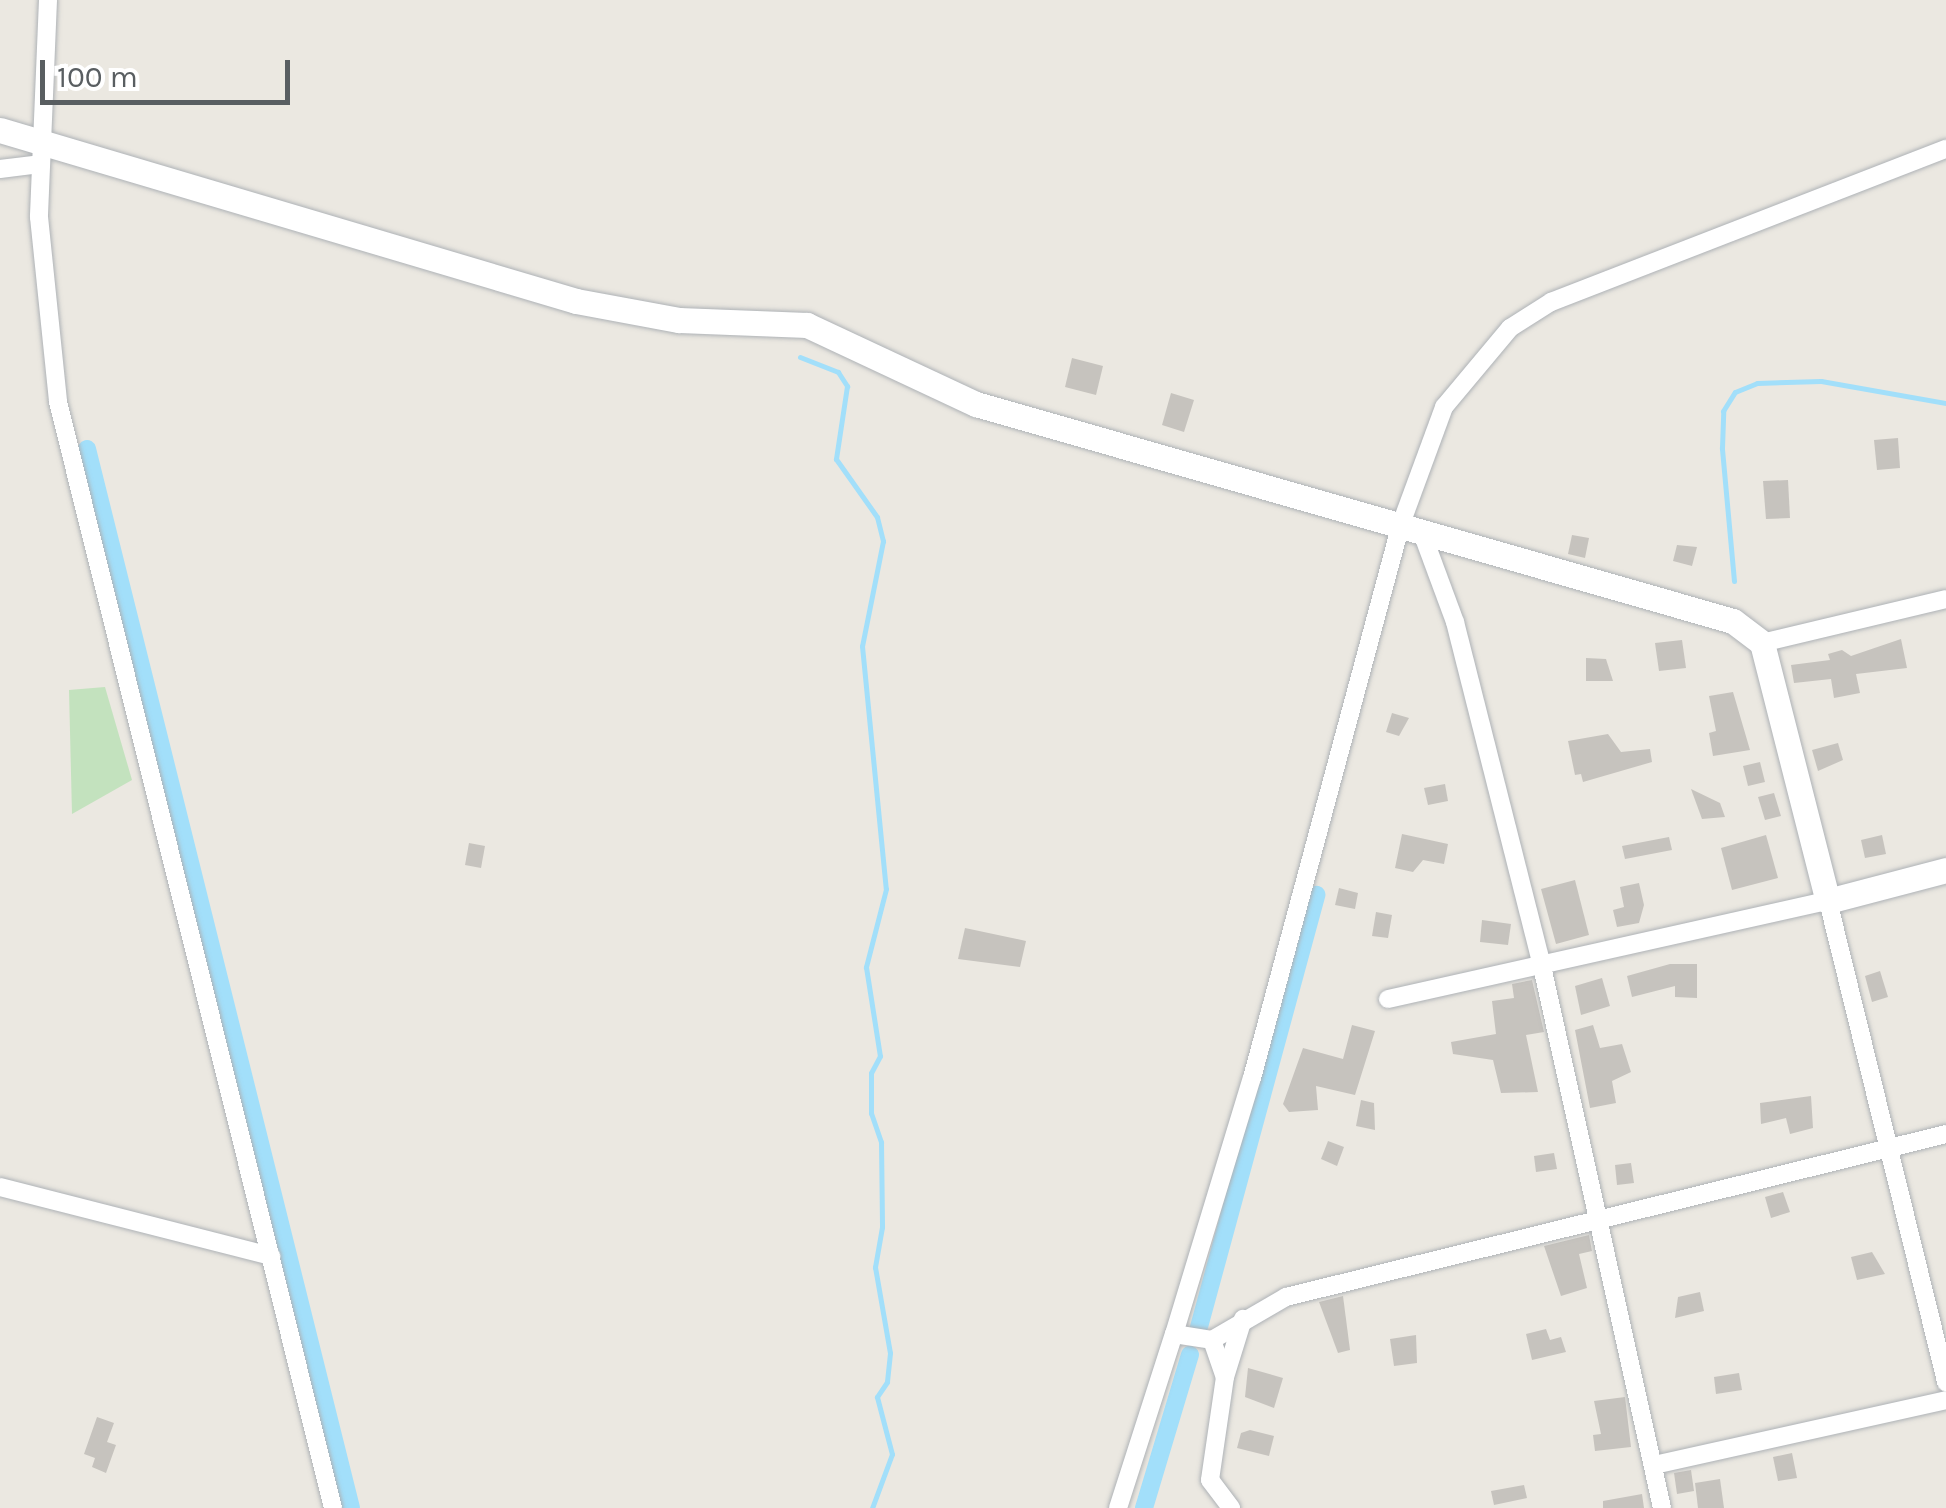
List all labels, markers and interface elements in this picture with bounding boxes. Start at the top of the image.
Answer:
scale bar [45,40,295,102]
text: 100 m [57,59,138,95]

